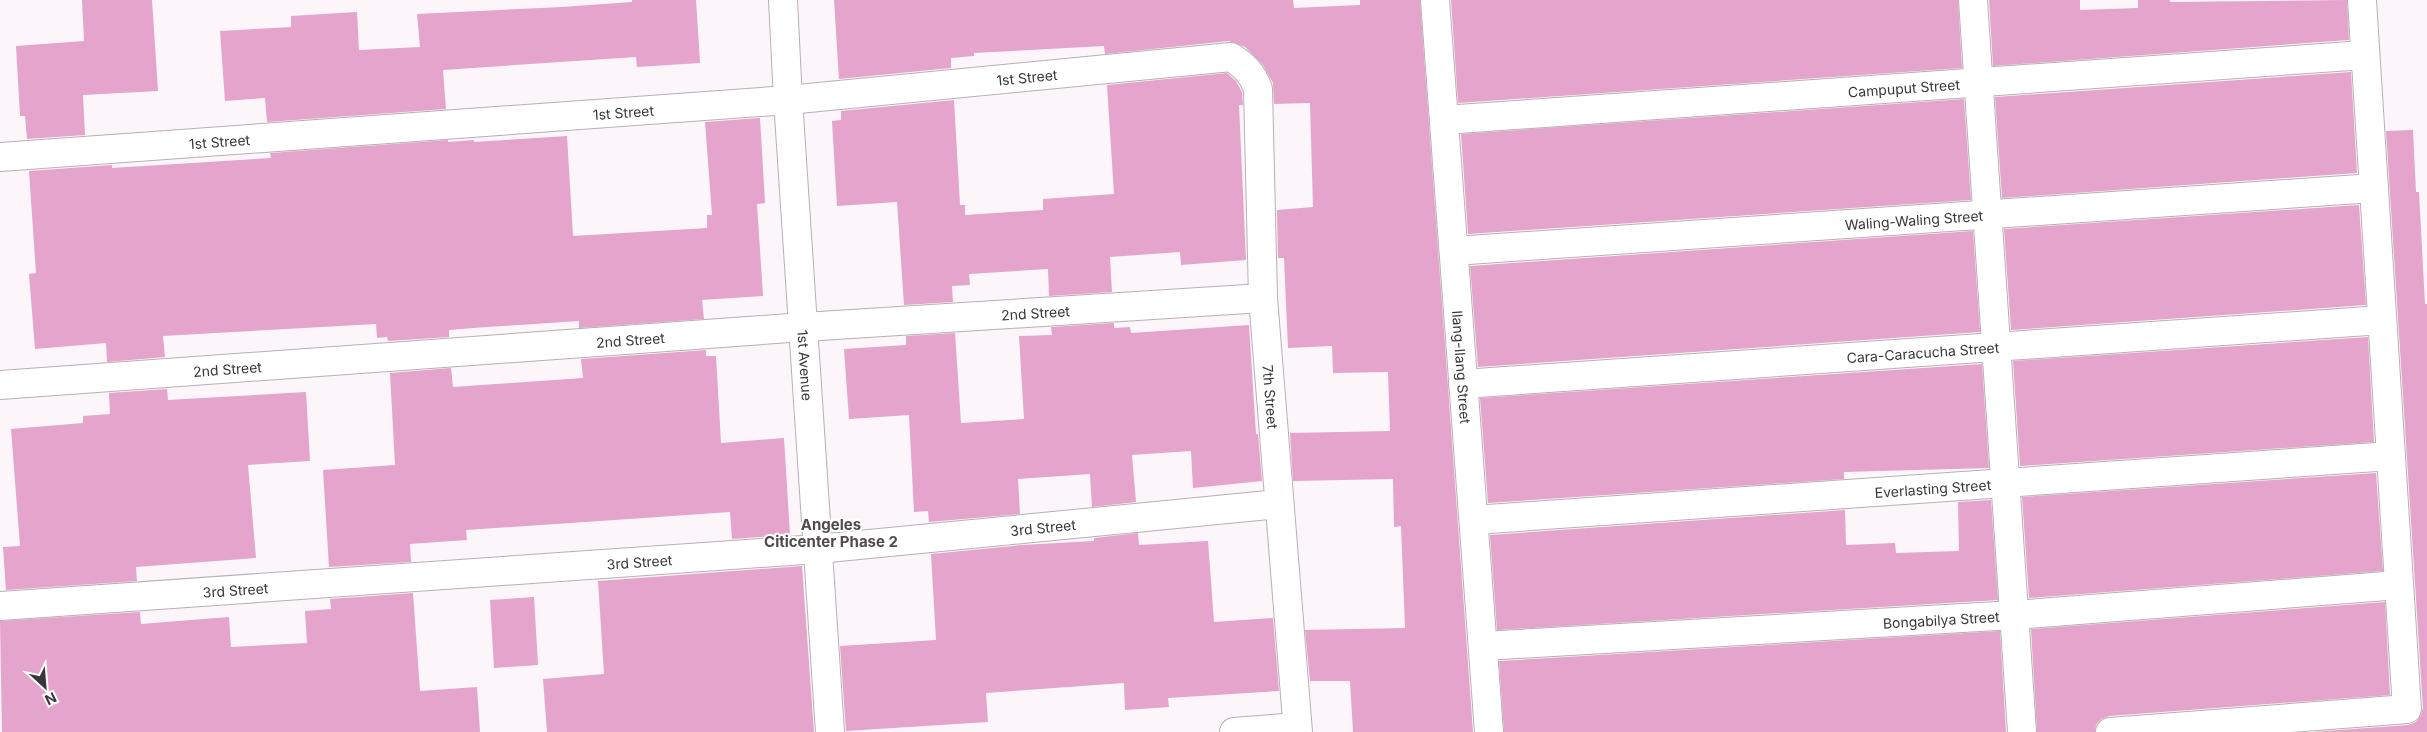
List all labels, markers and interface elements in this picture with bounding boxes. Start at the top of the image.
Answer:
street label: 1st Street [996,65,1058,88]
street label: Campuput Street [1847,75,1961,100]
street label: 1st Street [592,101,655,123]
street label: 1st Street [188,130,251,152]
street label: Waling-Waling Street [1844,206,1984,233]
street label: 2nd Street [1001,302,1071,323]
street label: Ilang-Ilang Street [1449,310,1475,425]
street label: 2nd Street [595,329,666,350]
street label: 1st Avenue [795,329,816,401]
street label: Cara-Caracucha Street [1846,338,2000,366]
street label: 2nd Street [192,358,263,380]
street label: 7th Street [1260,364,1282,430]
street label: Everlasting Street [1874,475,1992,501]
district label: Angeles Citicenter Phase 2 [764,515,898,551]
street label: 3rd Street [1009,515,1077,539]
street label: 3rd Street [606,551,673,572]
street label: 3rd Street [202,579,269,600]
street label: Bongabilya Street [1882,607,2000,631]
north arrow [20,662,70,712]
text: N [42,689,59,709]

